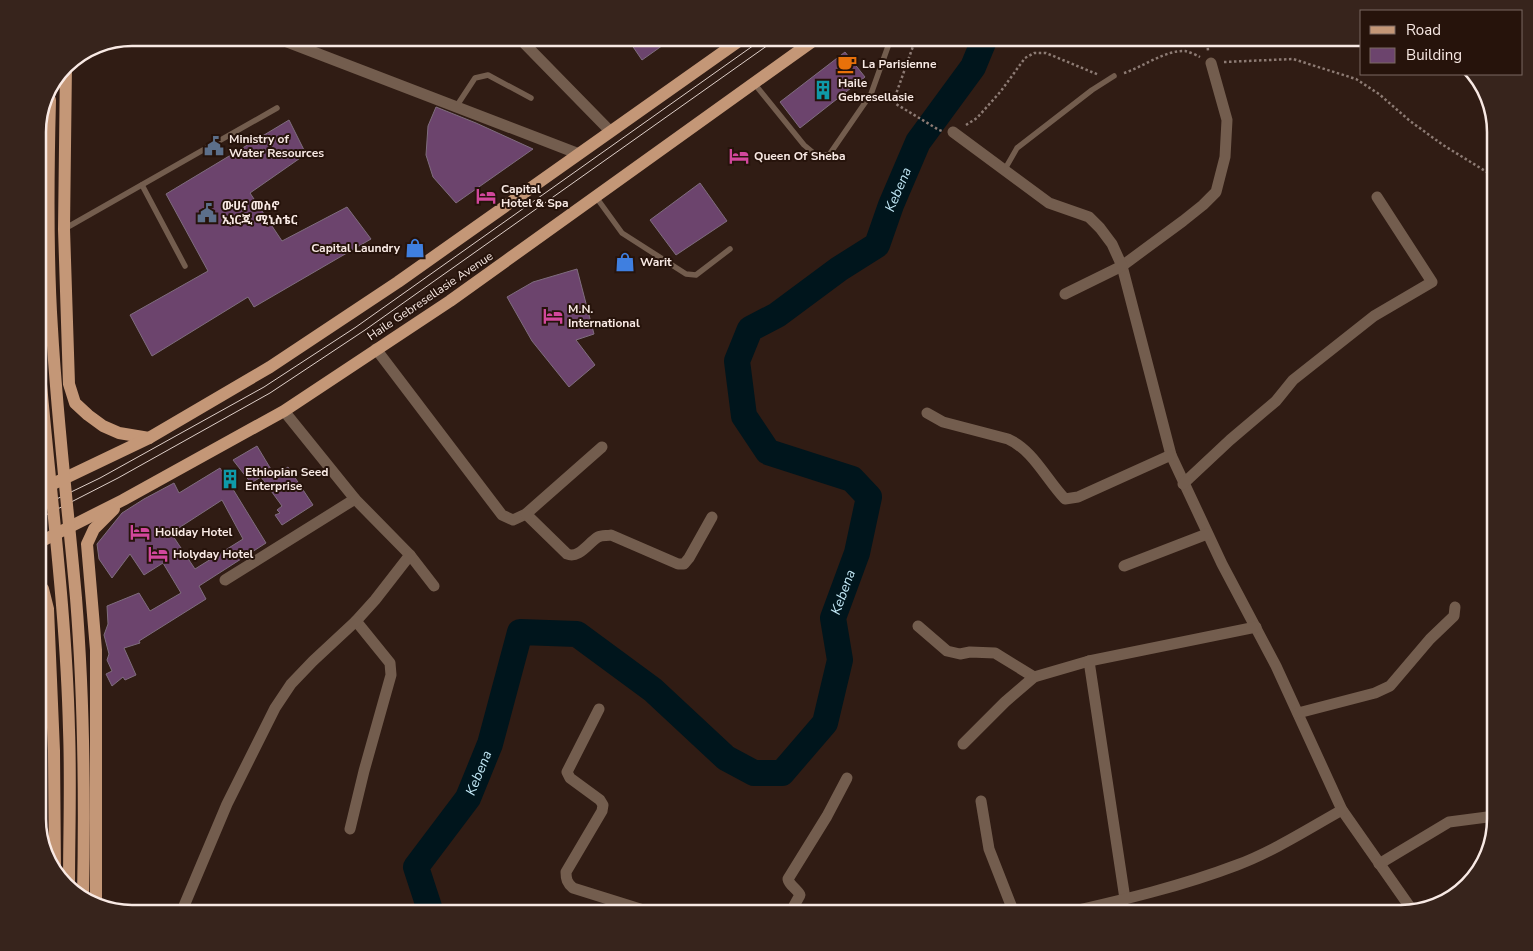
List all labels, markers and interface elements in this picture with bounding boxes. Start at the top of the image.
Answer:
legend [1360,10,1523,75]
text: Road [1406,20,1441,40]
text: Building [1406,45,1462,65]
cafe icon: La Parisienne [836,53,858,75]
place label: La Parisienne [862,56,937,72]
place label: Haile Gebresellasie [838,75,914,105]
building icon: Haile Gebresellasie [812,79,834,101]
place label: Ministry of Water Resources [229,131,324,161]
public building icon: Ministry of Water Resources [203,135,225,157]
hotel icon: Queen Of Sheba [728,145,750,167]
place label: Queen Of Sheba [754,148,846,164]
water label: Kebena [880,164,916,214]
place label: Capital Hotel & Spa [501,181,569,211]
hotel icon: Capital Hotel & Spa [475,185,497,207]
place label: ውሀና መስኖ ኢነርጂ ሚኒስቴር [222,198,298,228]
public building icon: ውሀና መስኖ ኢነርጂ ሚኒስቴር [196,202,218,224]
shop icon: Capital Laundry [404,237,426,259]
place label: Capital Laundry [311,240,401,256]
street label: Haile Gebresellasie Avenue [364,248,496,344]
shop icon: Warit [614,251,636,273]
place label: Warit [640,254,672,270]
place label: M.N. International [568,301,640,331]
hotel icon: M.N. International [542,305,564,327]
place label: Ethiopian Seed Enterprise [245,464,329,494]
building icon: Ethiopian Seed Enterprise [219,468,241,490]
hotel icon: Holiday Hotel [129,521,151,543]
place label: Holiday Hotel [155,524,233,540]
hotel icon: Holyday Hotel [147,543,169,565]
place label: Holyday Hotel [173,546,253,562]
water label: Kebena [826,567,860,617]
water label: Kebena [461,747,496,798]

